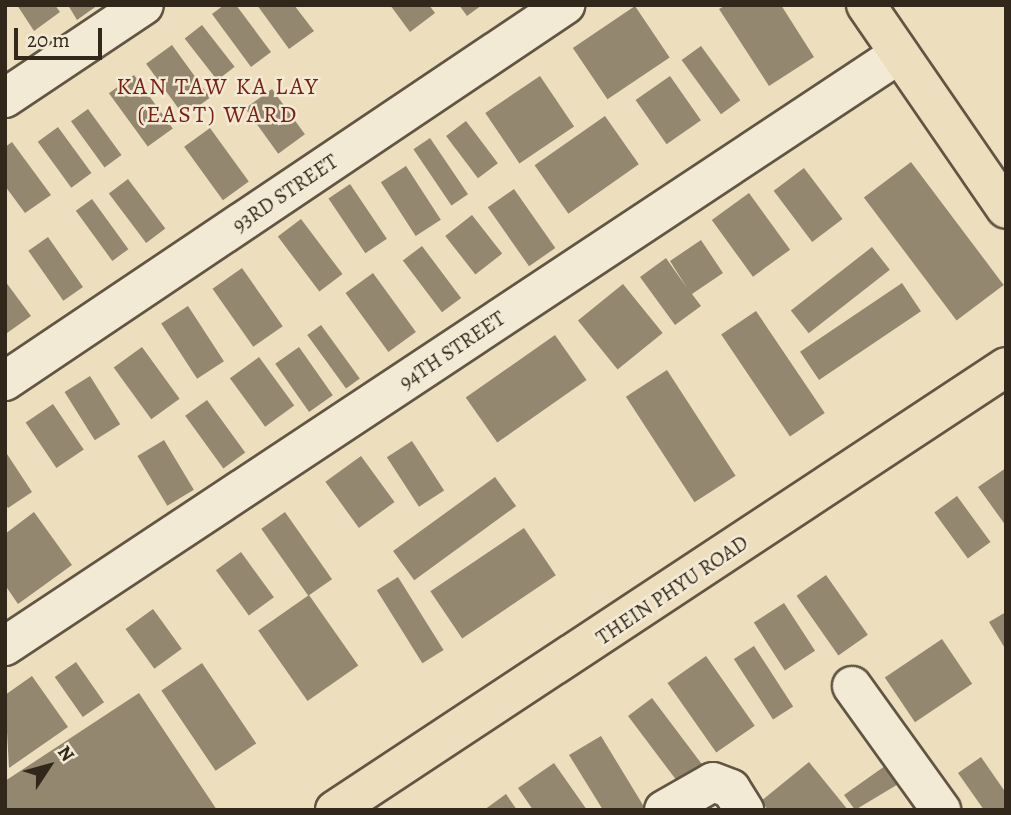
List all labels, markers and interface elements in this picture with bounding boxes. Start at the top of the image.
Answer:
scale bar [18,14,105,58]
text: 20 m [27,26,70,54]
district label: KAN TAW KA LAY (EAST) WARD [118,73,318,129]
street label: 93RD STREET [227,149,343,237]
street label: 94TH STREET [394,305,510,395]
street label: THEIN PHYU ROAD [591,530,753,650]
north arrow [14,731,84,801]
text: N [51,740,81,767]

